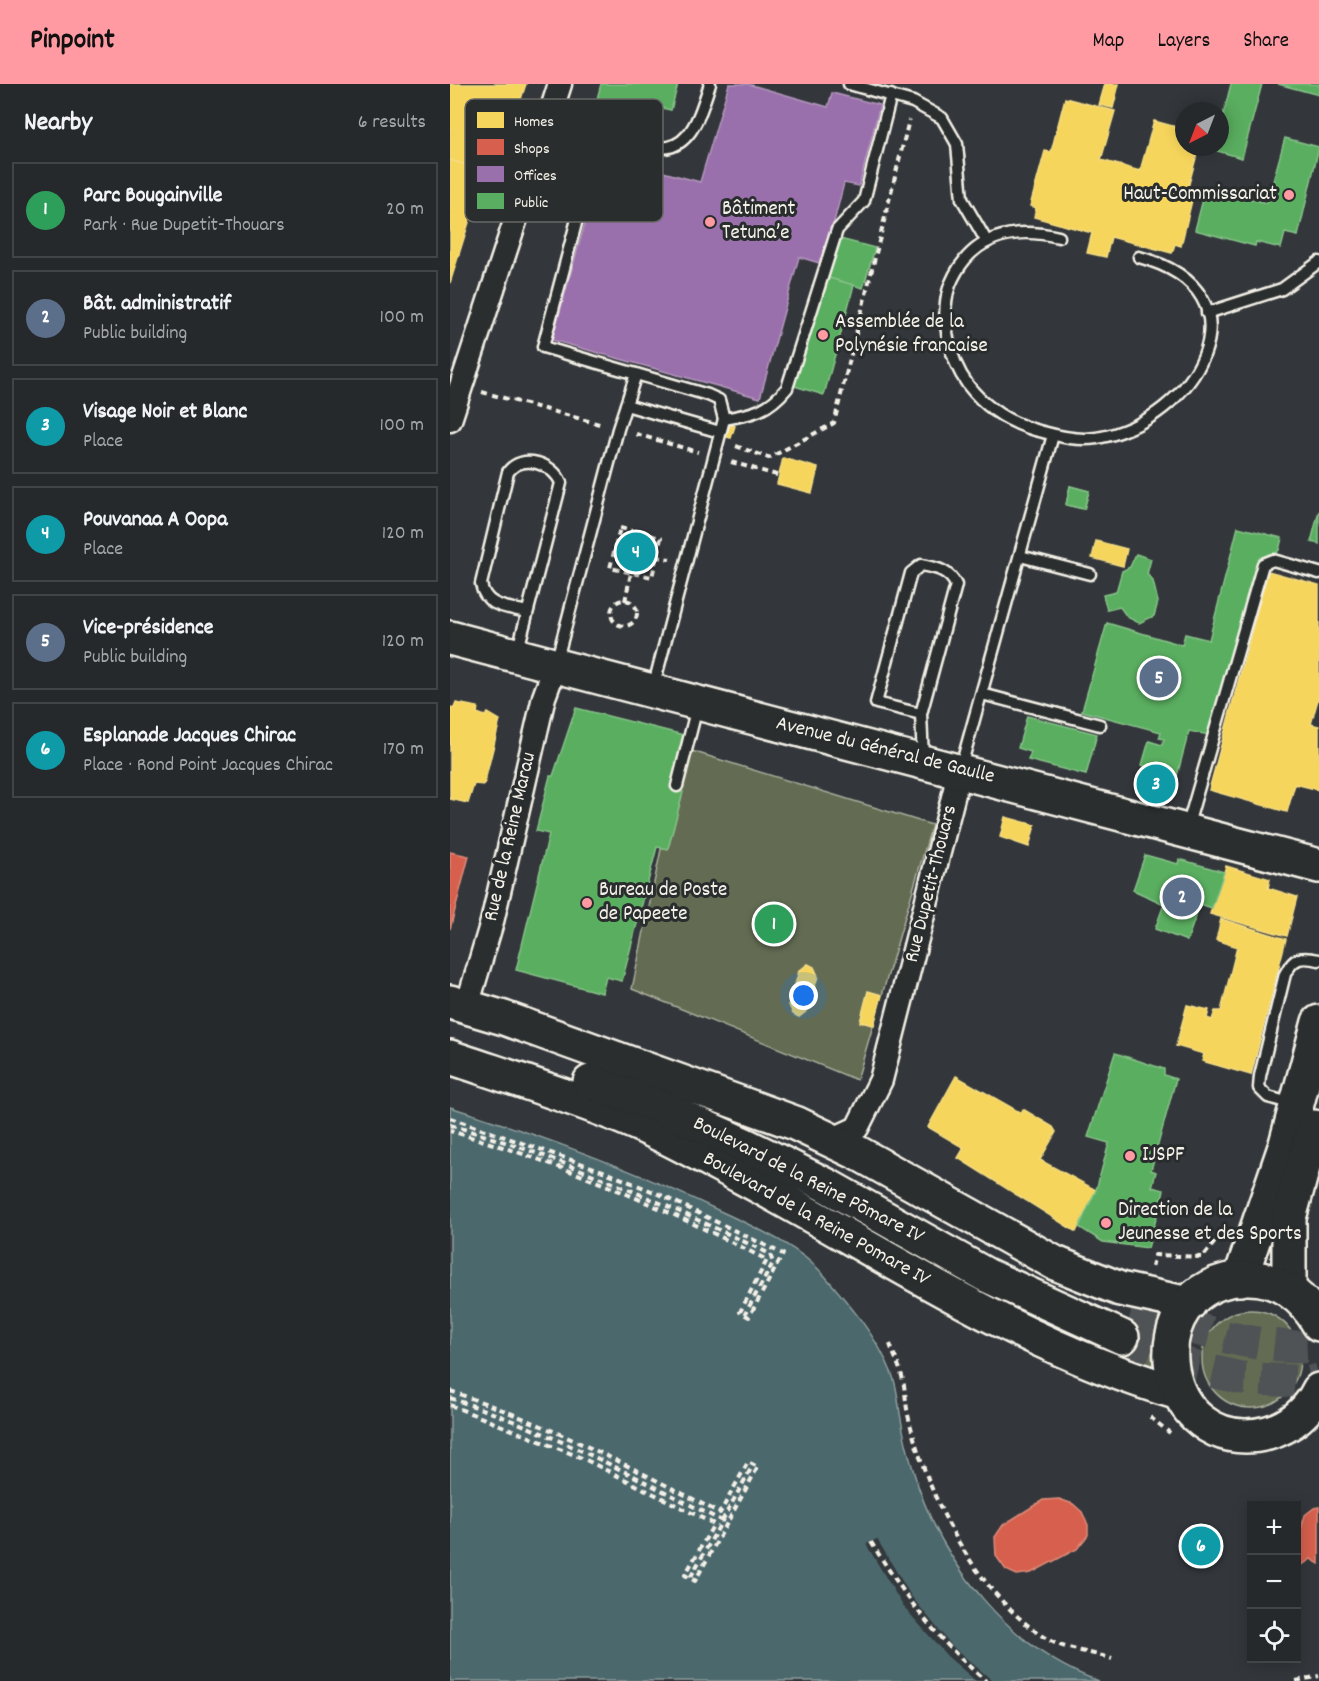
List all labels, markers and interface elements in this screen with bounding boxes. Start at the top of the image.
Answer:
text: Pinpoint [30,22,115,62]
text: Map [1093,27,1124,57]
text: Layers [1157,27,1210,57]
text: Share [1243,27,1289,57]
legend [465,99,663,222]
north arrow [1175,102,1229,156]
text: Nearby [24,105,92,142]
text: 6 results [358,109,426,137]
text: Homes [514,111,554,134]
text: Shops [514,138,550,161]
text: Offices [514,165,557,188]
place label: Haut-Commissariat [1123,180,1277,210]
text: Parc Bougainville [83,181,223,212]
marker: Haut-Commissariat [1282,188,1296,202]
text: Public [514,192,548,215]
place label: Bâtiment Tetuna’e [722,195,795,249]
text: 1 [43,196,48,224]
text: 20 m [386,196,424,224]
text: Park · Rue Dupetit-Thouars [83,212,285,240]
marker: Bâtiment Tetuna’e [703,215,717,229]
text: Bât. administratif [83,289,231,320]
text: 2 [41,304,50,332]
text: 100 m [380,304,424,332]
place label: Assemblée de la Polynésie francaise [835,308,988,362]
text: Public building [83,320,187,348]
marker: Assemblée de la Polynésie francaise [816,328,830,342]
text: Visage Noir et Blanc [83,397,247,428]
text: 3 [41,412,50,440]
text: 100 m [380,412,424,440]
text: Place [83,428,123,456]
text: Pouvanaa A Oopa [83,505,228,536]
text: 4 [41,520,50,548]
text: 120 m [382,520,424,548]
pin: 4 [616,530,656,574]
text: Place [83,536,123,564]
text: Vice-présidence [83,613,213,644]
text: 5 [41,628,50,656]
text: 120 m [382,628,424,656]
text: Public building [83,644,187,672]
pin: 5 [1140,656,1178,700]
street label: Avenue du Général de Gaulle [772,709,998,793]
text: Esplanade Jacques Chirac [83,721,296,752]
text: 6 [41,736,50,764]
text: 170 m [383,736,424,764]
street label: Rue de la Reine Marau [477,749,545,925]
text: Place · Rond Point Jacques Chirac [83,752,333,780]
pin: 3 [1136,762,1176,806]
street label: Rue Dupetit-Thouars [898,802,966,966]
pin: 2 [1162,874,1202,920]
place label: Bureau de Poste de Papeete [599,876,727,930]
marker: Bureau de Poste de Papeete [580,896,594,910]
pin: 1 [754,902,794,946]
your location [789,981,818,1010]
street label: Boulevard de la Reine Pōmare IV [687,1110,929,1252]
place label: IJSPF [1142,1141,1185,1171]
street label: Boulevard de la Reine Pomare IV [697,1145,935,1295]
marker: IJSPF [1123,1149,1137,1163]
place label: Direction de la Jeunesse et des Sports [1118,1196,1302,1250]
marker: Direction de la Jeunesse et des Sports [1099,1216,1113,1230]
map controls [1247,1501,1301,1663]
button: + [1247,1501,1301,1555]
pin: 6 [1182,1524,1221,1568]
button: − [1247,1555,1301,1609]
button: locate [1247,1609,1301,1663]

